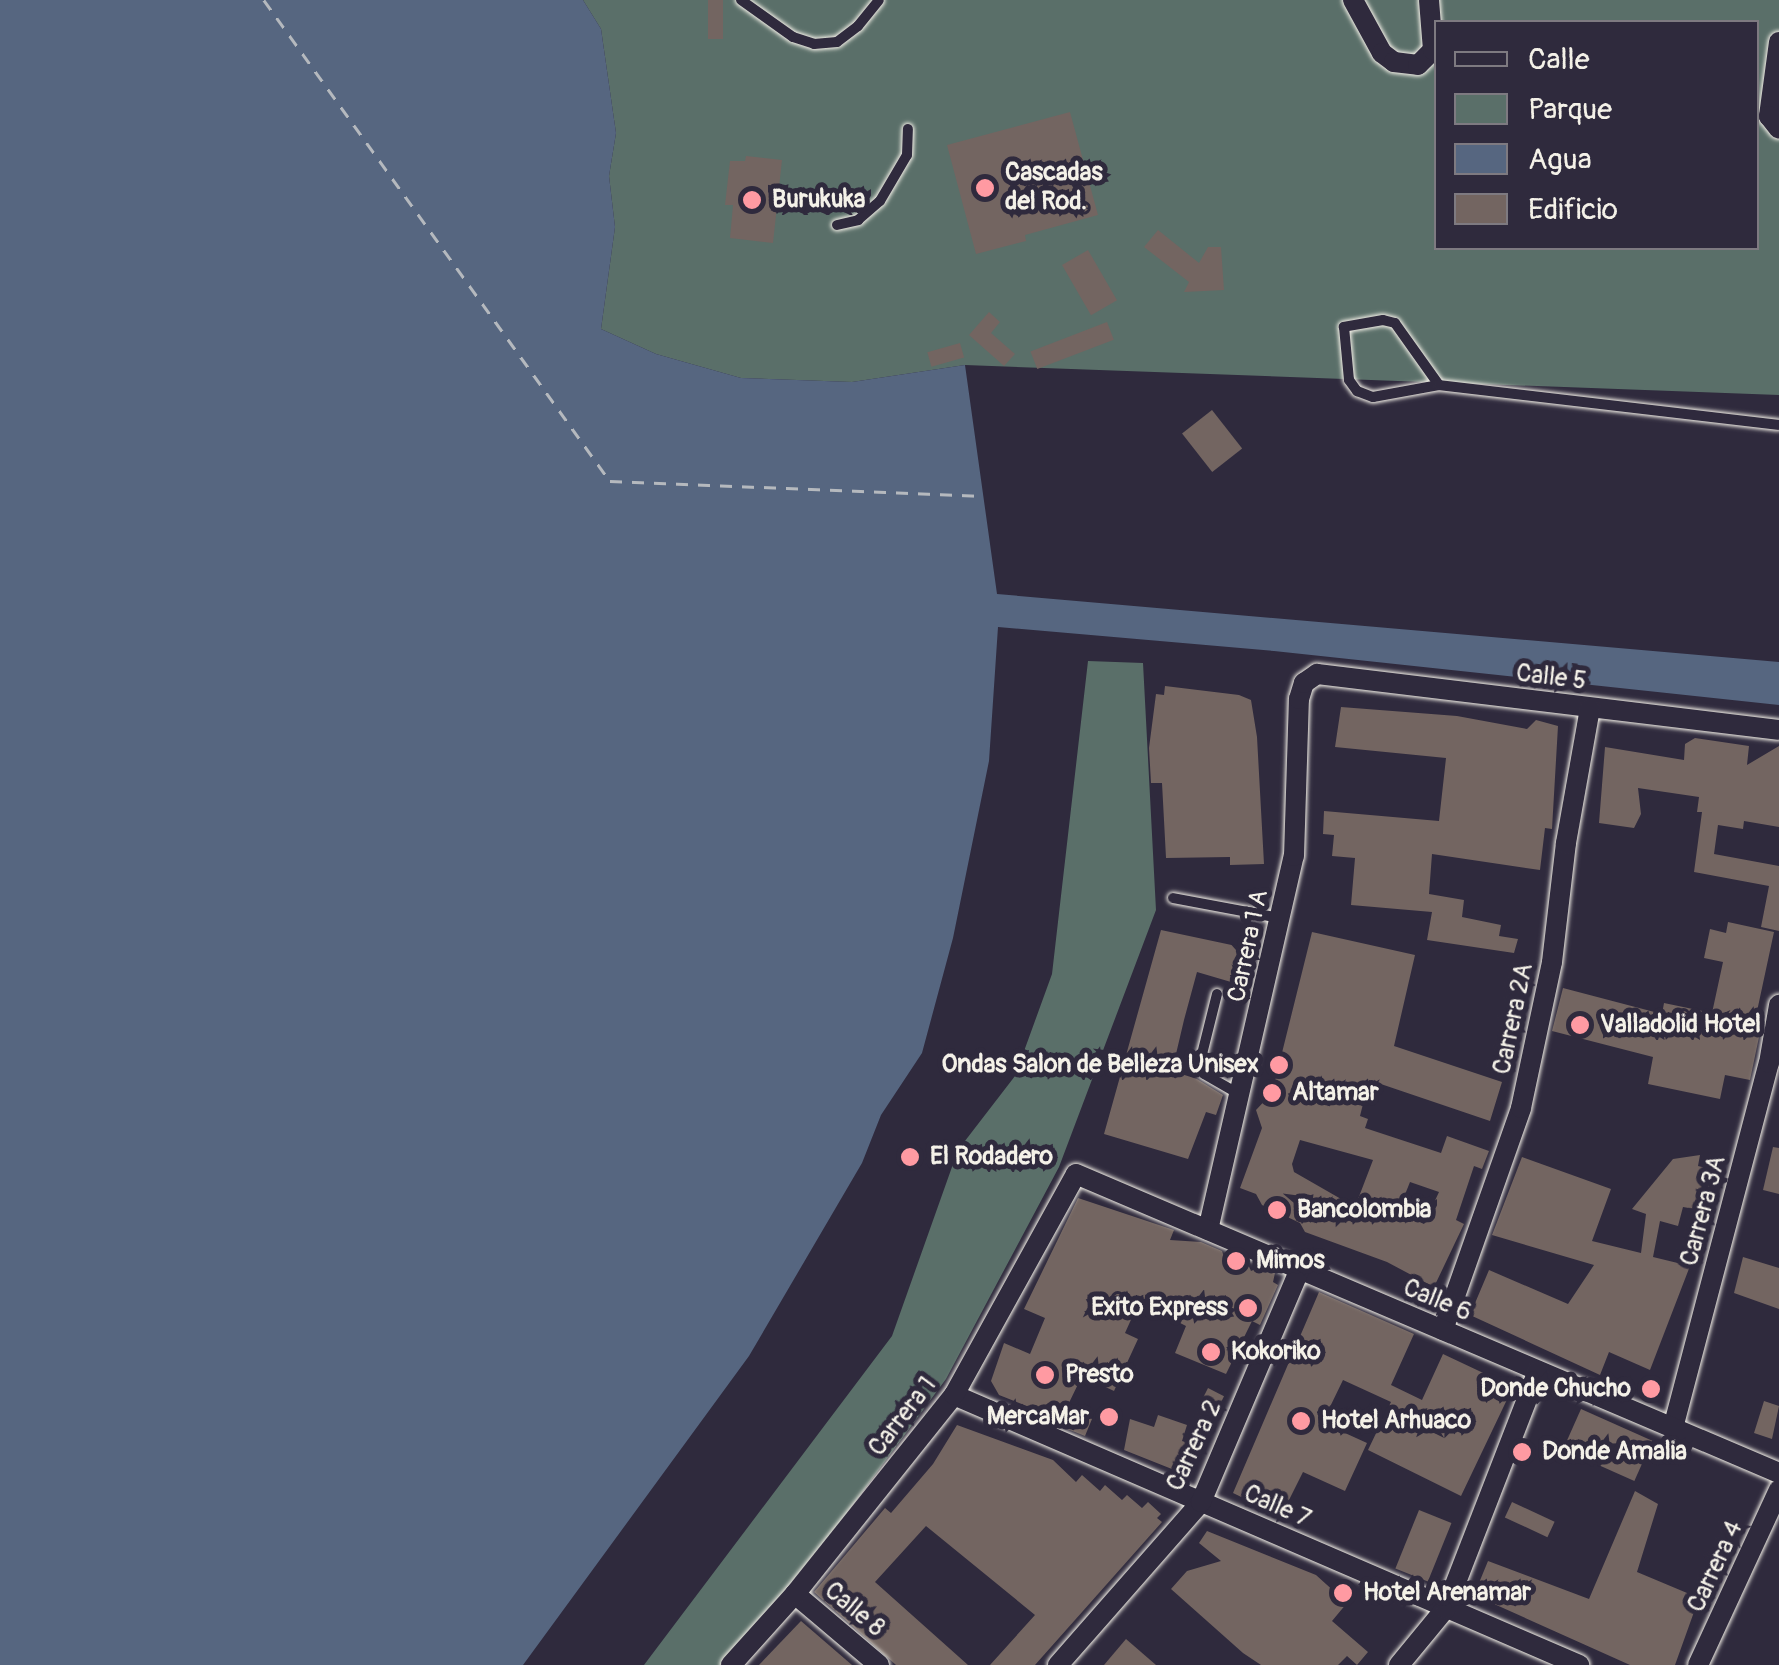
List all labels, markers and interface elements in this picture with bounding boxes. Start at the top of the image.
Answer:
legend [1434,20,1759,250]
text: Calle [1528,41,1590,78]
text: Parque [1528,91,1612,128]
text: Agua [1528,141,1592,178]
place label: Cascadas del Rod. [1005,159,1103,218]
marker: Cascadas del Rod. [974,177,996,199]
place label: Burukuka [772,185,865,215]
marker: Burukuka [741,189,763,211]
text: Edificio [1528,191,1618,228]
street label: Calle 5 [1514,659,1588,697]
street label: Carrera 1 A [1222,887,1276,1005]
street label: Carrera 2A [1488,961,1540,1077]
place label: Valladolid Hotel [1600,1010,1761,1040]
marker: Valladolid Hotel [1569,1014,1591,1036]
place label: Ondas Salon de Belleza Unisex [941,1050,1259,1080]
marker: Ondas Salon de Belleza Unisex [1268,1054,1290,1076]
place label: Altamar [1292,1078,1379,1108]
marker: Altamar [1261,1082,1283,1104]
place label: El Rodadero [930,1142,1053,1172]
marker: El Rodadero [899,1146,921,1168]
street label: Carrera 3A [1675,1153,1733,1269]
place label: Bancolombia [1297,1195,1431,1225]
marker: Bancolombia [1266,1199,1288,1221]
place label: Mimos [1256,1246,1325,1276]
marker: Mimos [1225,1250,1247,1272]
street label: Calle 6 [1398,1273,1476,1329]
place label: Exito Express [1091,1293,1228,1323]
marker: Exito Express [1237,1297,1259,1319]
place label: Kokoriko [1231,1337,1321,1367]
marker: Kokoriko [1200,1341,1222,1363]
place label: Presto [1065,1360,1134,1390]
marker: Presto [1034,1364,1056,1386]
street label: Carrera 1 [863,1371,943,1463]
place label: Donde Chucho [1480,1374,1631,1404]
marker: Donde Chucho [1640,1378,1662,1400]
street label: Carrera 2 [1161,1396,1229,1496]
place label: MercaMar [987,1402,1089,1432]
marker: MercaMar [1098,1406,1120,1428]
place label: Hotel Arhuaco [1321,1406,1471,1436]
marker: Hotel Arhuaco [1290,1410,1312,1432]
place label: Donde Amalia [1542,1437,1687,1467]
marker: Donde Amalia [1511,1441,1533,1463]
street label: Calle 7 [1239,1479,1315,1535]
street label: Carrera 4 [1682,1517,1750,1617]
street label: Calle 8 [818,1576,890,1644]
place label: Hotel Arenamar [1363,1578,1531,1608]
marker: Hotel Arenamar [1332,1582,1354,1604]

